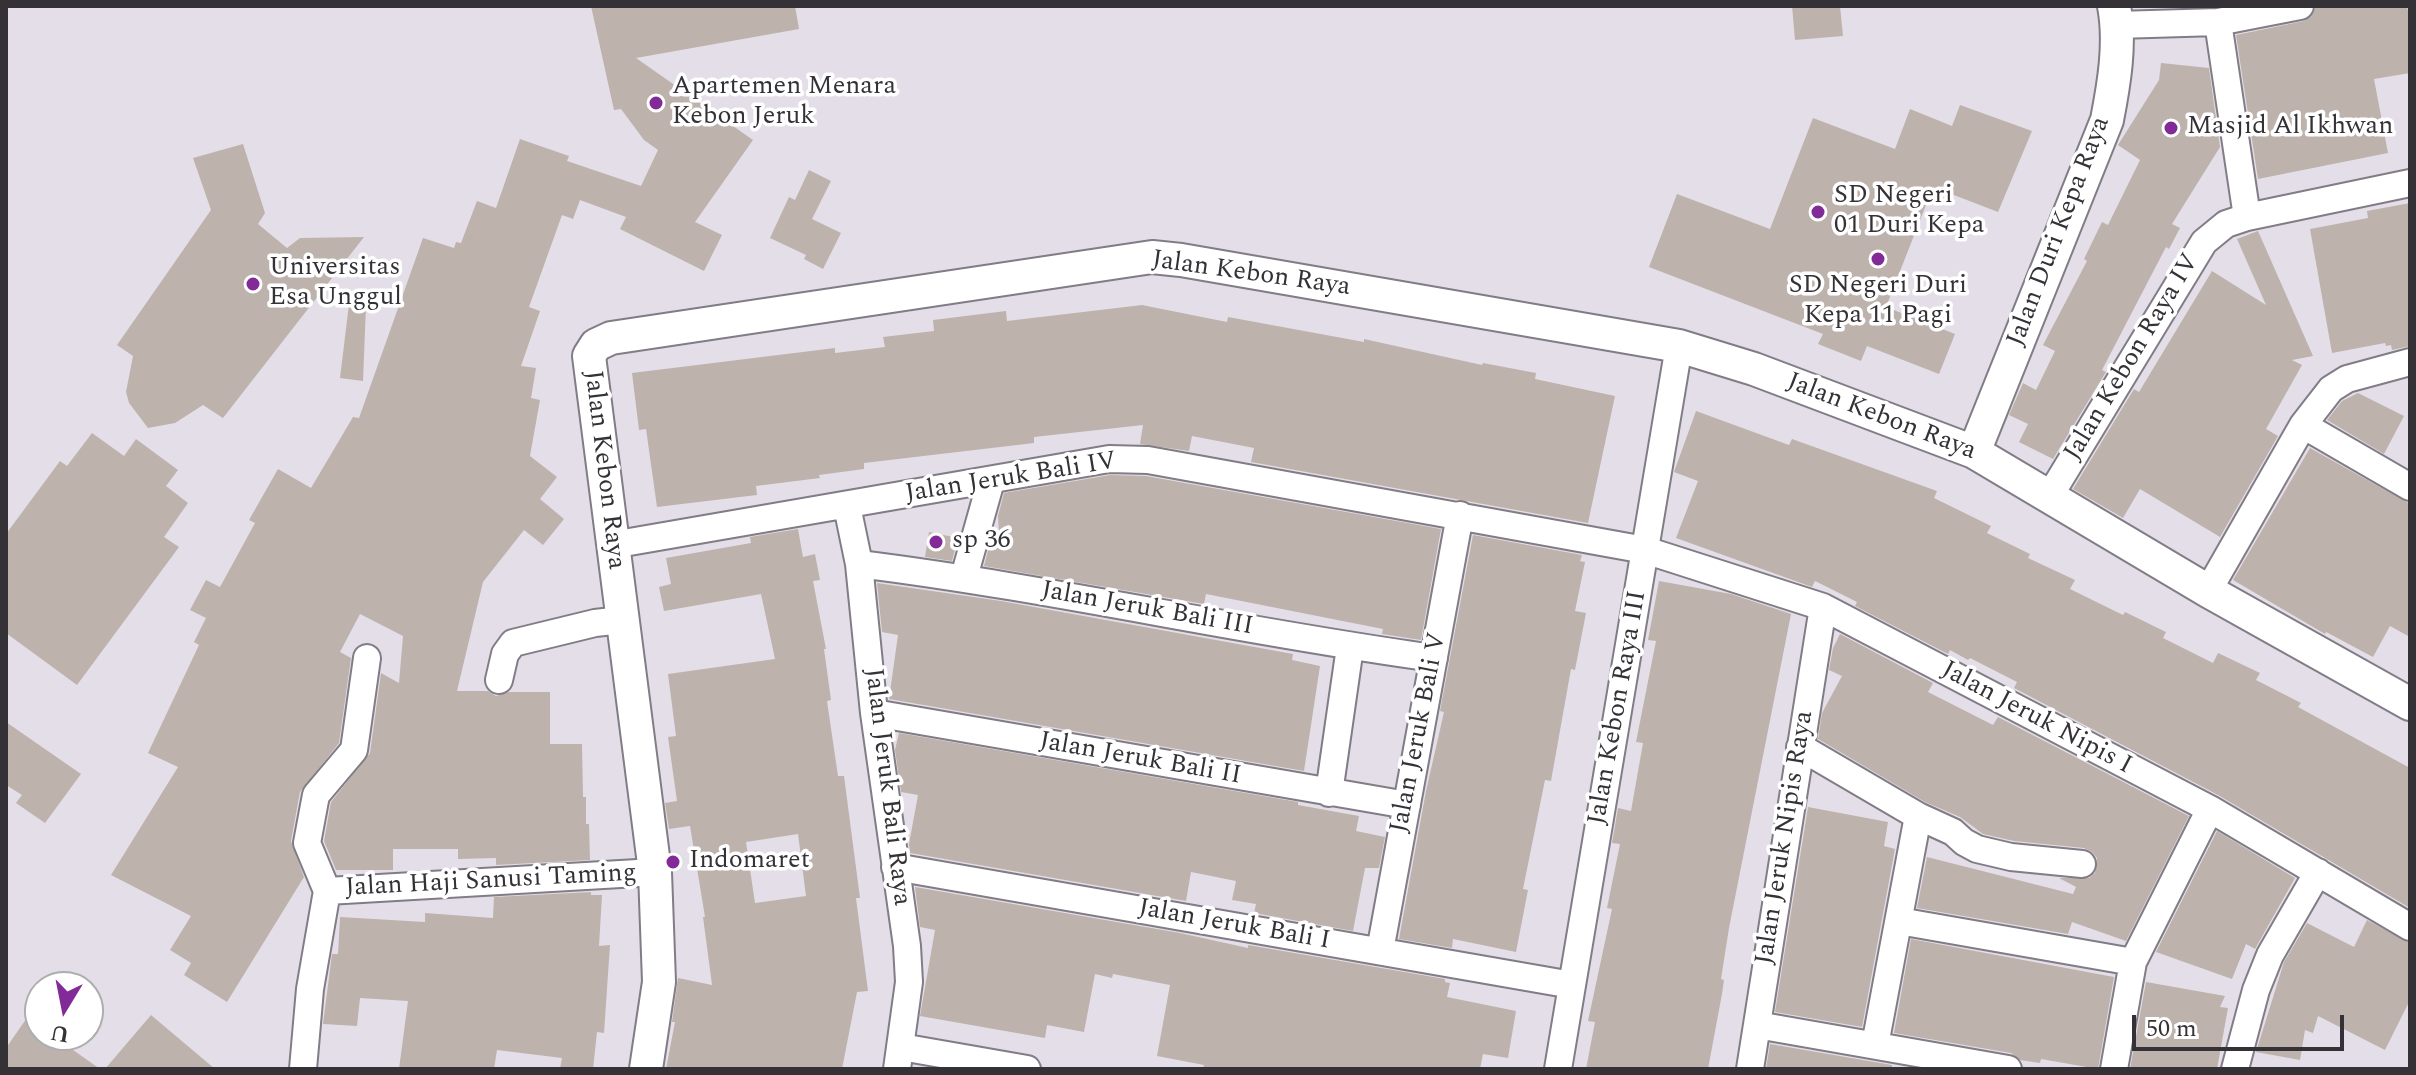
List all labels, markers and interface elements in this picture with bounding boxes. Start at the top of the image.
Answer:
place label: Apartemen Menara Kebon Jeruk [672,72,896,134]
marker: Apartemen Menara Kebon Jeruk [647,94,665,112]
place label: Masjid Al Ikhwan [2187,112,2393,144]
street label: Jalan Duri Kepa Raya [2002,113,2118,351]
marker: Masjid Al Ikhwan [2162,119,2180,137]
place label: SD Negeri 01 Duri Kepa [1834,181,1985,242]
marker: SD Negeri 01 Duri Kepa [1809,203,1827,221]
street label: Jalan Kebon Raya [1150,246,1352,304]
street label: Jalan Kebon Raya IV [2059,249,2207,467]
marker: SD Negeri Duri Kepa 11 Pagi [1869,250,1887,268]
place label: Universitas Esa Unggul [269,253,402,314]
place label: SD Negeri Duri Kepa 11 Pagi [1789,271,1967,332]
marker: Universitas Esa Unggul [244,275,262,293]
street label: Jalan Kebon Raya [1782,368,1980,468]
street label: Jalan Kebon Raya [575,369,631,571]
street label: Jalan Jeruk Bali IV [903,447,1119,511]
place label: sp 36 [952,526,1010,558]
marker: sp 36 [927,533,945,551]
street label: Jalan Jeruk Bali III [1039,576,1255,644]
street label: Jalan Kebon Raya III [1583,588,1655,828]
street label: Jalan Jeruk Bali V [1385,630,1455,836]
street label: Jalan Jeruk Nipis I [1935,656,2137,782]
street label: Jalan Jeruk Bali Raya [856,666,916,908]
street label: Jalan Jeruk Nipis Raya [1751,709,1821,967]
street label: Jalan Jeruk Bali II [1037,727,1243,793]
place label: Indomaret [689,846,810,878]
marker: Indomaret [664,853,682,871]
street label: Jalan Haji Sanusi Taming [344,859,638,905]
street label: Jalan Jeruk Bali I [1136,894,1332,958]
north arrow [24,971,104,1051]
scale bar [2136,999,2348,1049]
text: 50 m [2146,1011,2197,1047]
text: U [48,1015,72,1051]

